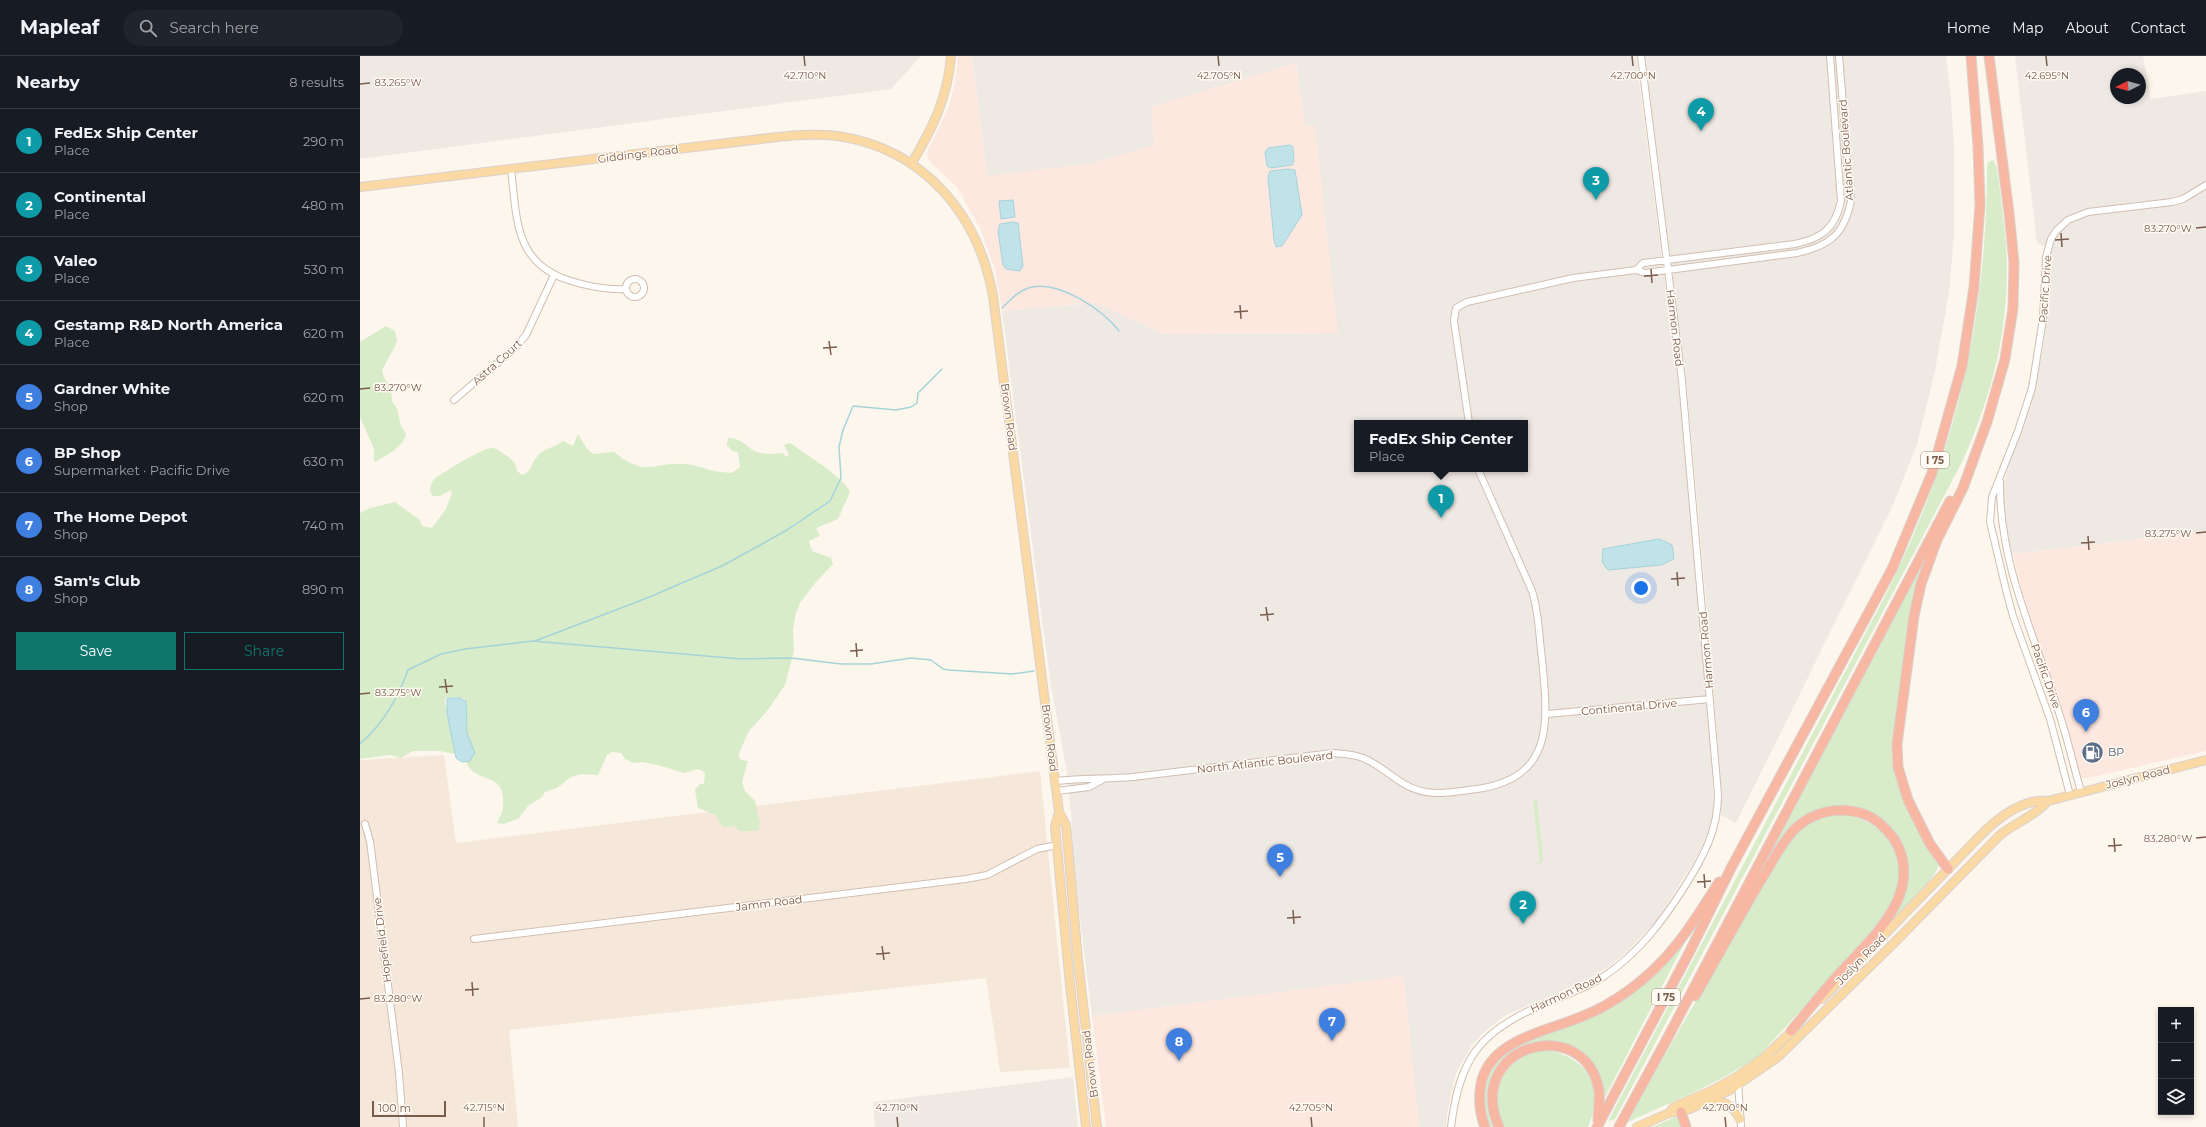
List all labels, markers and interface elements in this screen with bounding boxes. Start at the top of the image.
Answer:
search box [123,10,403,46]
text: Mapleaf [20,16,99,39]
icon: search [137,17,159,39]
text: Search here [169,18,259,37]
text: Home [1947,19,1990,37]
text: Map [2012,19,2043,37]
text: About [2065,19,2109,37]
text: Contact [2131,19,2186,37]
north arrow [2110,68,2146,104]
text: 42.710°N [784,69,826,82]
text: 42.705°N [1197,69,1241,82]
text: 42.700°N [1610,69,1656,82]
text: 42.695°N [2025,69,2069,82]
text: Nearby [16,72,80,92]
text: 8 results [289,74,344,90]
text: 83.265°W [374,76,422,89]
pin: 4 [1688,98,1714,131]
street label: Atlantic Boulevard [1835,99,1857,201]
text: FedEx Ship Center [54,123,198,142]
text: 1 [26,133,32,149]
text: 290 m [303,133,344,149]
text: Place [54,142,90,158]
street label: Giddings Road [597,142,679,166]
pin: 3 [1583,167,1609,200]
text: Continental [54,187,146,206]
text: 2 [25,197,33,213]
text: 480 m [301,197,344,213]
text: Place [54,206,90,222]
text: 83.270°W [2144,222,2192,235]
text: Valeo [54,251,97,270]
street label: Pacific Drive [2036,254,2054,323]
text: 3 [25,261,33,277]
text: 530 m [304,261,344,277]
text: Place [54,270,90,286]
street label: Harmon Road [1663,289,1687,367]
text: Gestamp R&D North America [54,315,283,334]
text: 4 [25,325,33,341]
text: 620 m [303,325,344,341]
text: Place [54,334,90,350]
street label: Astra Court [469,336,525,388]
text: Gardner White [54,379,170,398]
text: 83.270°W [374,381,422,394]
street label: Brown Road [998,382,1020,452]
text: 5 [25,389,33,405]
text: 620 m [303,389,344,405]
text: Shop [54,398,88,414]
popup [1354,420,1528,472]
text: FedEx Ship Center [1369,429,1513,448]
text: BP Shop [54,443,121,462]
text: Place [1369,448,1405,464]
road number: I 75 [1921,452,1949,468]
text: 6 [25,453,33,469]
text: 630 m [303,453,344,469]
text: Supermarket · Pacific Drive [54,462,230,478]
pin: 1 [1428,485,1454,518]
text: The Home Depot [54,507,187,526]
text: 7 [25,517,33,533]
text: 740 m [303,517,344,533]
text: Shop [54,526,88,542]
text: 83.275°W [2145,527,2191,540]
text: Sam's Club [54,571,140,590]
your location [1631,578,1651,598]
text: 8 [25,581,33,597]
text: 890 m [302,581,344,597]
text: Shop [54,590,88,606]
street label: Harmon Road [1696,611,1716,689]
button: Save [16,632,176,670]
button: Share [184,632,344,670]
street label: Pacific Drive [2028,642,2064,711]
text: 83.275°W [375,686,421,699]
street label: Continental Drive [1580,696,1678,718]
pin: 6 [2073,699,2099,732]
street label: Brown Road [1039,703,1061,773]
fuel station icon: BP [2079,739,2105,765]
place label: BP [2108,745,2124,759]
street label: North Atlantic Boulevard [1196,748,1334,776]
street label: Joslyn Road [2103,762,2172,792]
text: 83.280°W [2144,832,2192,845]
pin: 5 [1267,844,1293,877]
pin: 2 [1510,891,1536,924]
street label: Jamm Road [734,892,803,914]
street label: Hopefield Drive [370,896,394,983]
street label: Joslyn Road [1832,930,1889,988]
street label: Harmon Road [1528,970,1604,1016]
road number: I 75 [1652,989,1680,1005]
text: 83.280°W [374,992,422,1005]
map controls [2158,1007,2194,1115]
button: + [2158,1007,2194,1043]
pin: 7 [1319,1008,1345,1041]
pin: 8 [1166,1028,1192,1061]
street label: Brown Road [1079,1029,1101,1099]
button: − [2158,1043,2194,1079]
button: layers [2158,1079,2194,1115]
scale bar [372,1099,446,1118]
text: 100 m [378,1101,411,1115]
text: 42.715°N [463,1101,505,1114]
text: 42.710°N [876,1101,918,1114]
text: 42.705°N [1289,1101,1333,1114]
text: 42.700°N [1702,1101,1748,1114]

